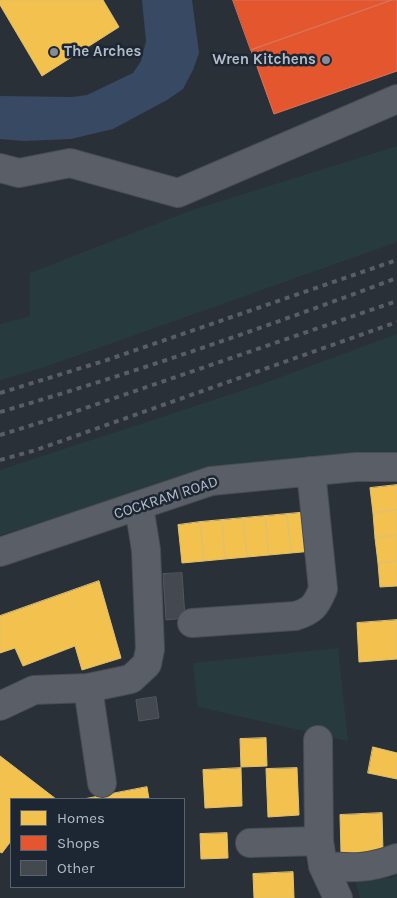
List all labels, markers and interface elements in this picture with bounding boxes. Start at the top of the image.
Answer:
place label: The Arches [64,43,141,61]
marker: The Arches [48,46,60,58]
place label: Wren Kitchens [212,51,316,69]
marker: Wren Kitchens [320,54,332,66]
street label: COCKRAM ROAD [112,473,220,523]
legend [10,798,185,888]
text: Homes [57,809,105,827]
text: Shops [57,834,100,852]
text: Other [57,859,95,877]

